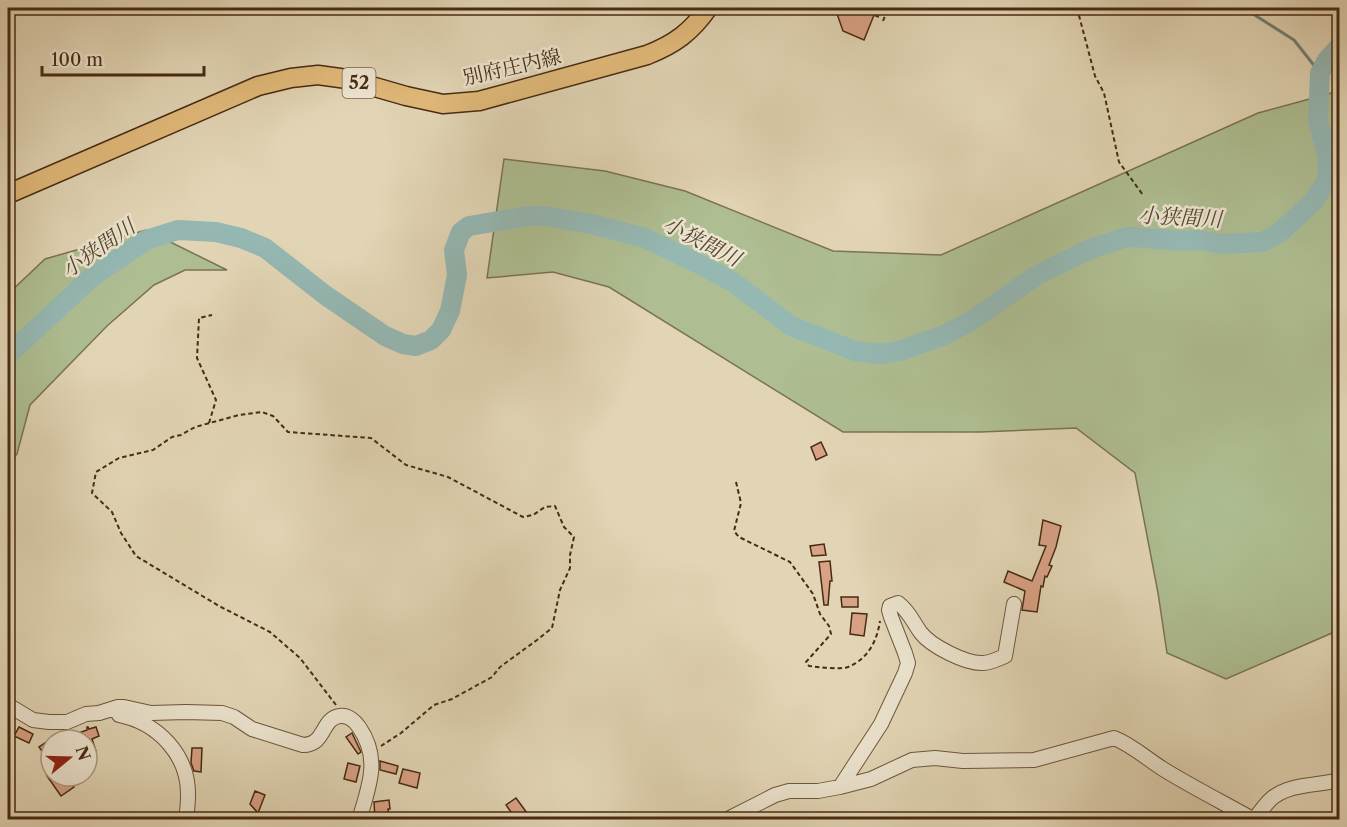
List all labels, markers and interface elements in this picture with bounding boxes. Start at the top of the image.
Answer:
scale bar [42,39,204,77]
street label: 別府庄内線 [461,44,563,90]
text: 100 m [51,49,103,71]
road number: 52 [342,68,376,98]
water label: 小狭間川 [1137,202,1225,232]
water label: 小狭間川 [659,211,747,272]
water label: 小狭間川 [56,213,141,282]
north arrow [39,728,99,788]
text: N [71,743,95,763]

